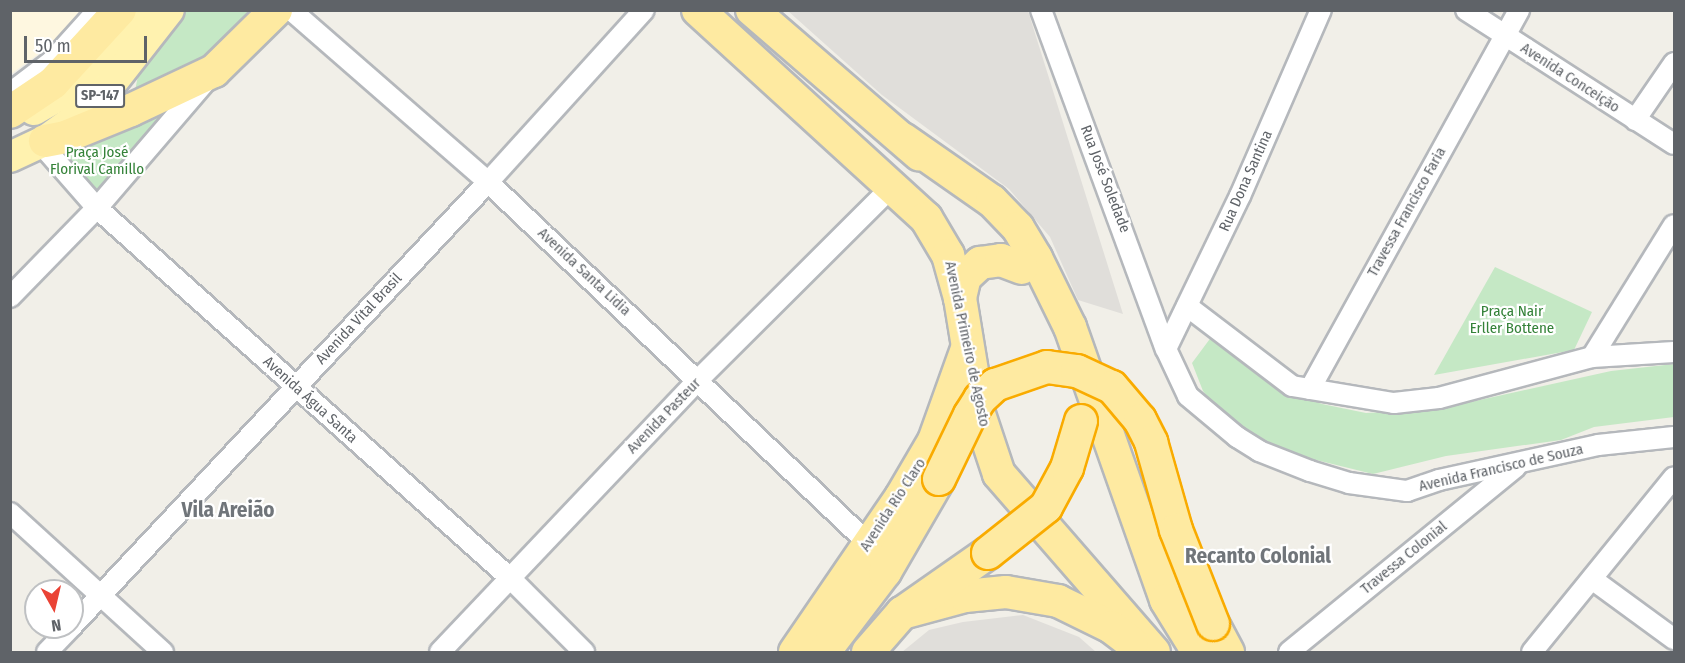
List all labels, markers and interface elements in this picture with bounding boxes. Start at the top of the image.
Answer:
scale bar [27,24,150,62]
text: 50 m [35,35,71,57]
street label: Avenida Conceição [1517,39,1623,117]
road number: SP-147 [74,85,126,107]
street label: Rua José Soledade [1076,123,1134,235]
street label: Rua Dona Santina [1216,128,1276,234]
park label: Praça José Florival Camillo [50,143,144,178]
street label: Travessa Francisco Faria [1364,144,1450,280]
street label: Avenida Santa Lidia [534,224,634,320]
street label: Avenida Primeiro de Agosto [941,260,993,428]
street label: Avenida Vital Brasil [312,270,406,368]
park label: Praça Nair Erller Bottene [1470,302,1554,337]
street label: Avenida Água Santa [259,353,361,447]
street label: Avenida Pasteur [623,374,705,458]
street label: Avenida Francisco de Souza [1417,440,1585,496]
street label: Avenida Rio Claro [856,455,930,555]
district label: Vila Areião [181,497,275,523]
street label: Travessa Colonial [1357,518,1451,598]
district label: Recanto Colonial [1185,543,1331,569]
north arrow [24,579,84,639]
text: N [50,615,62,635]

